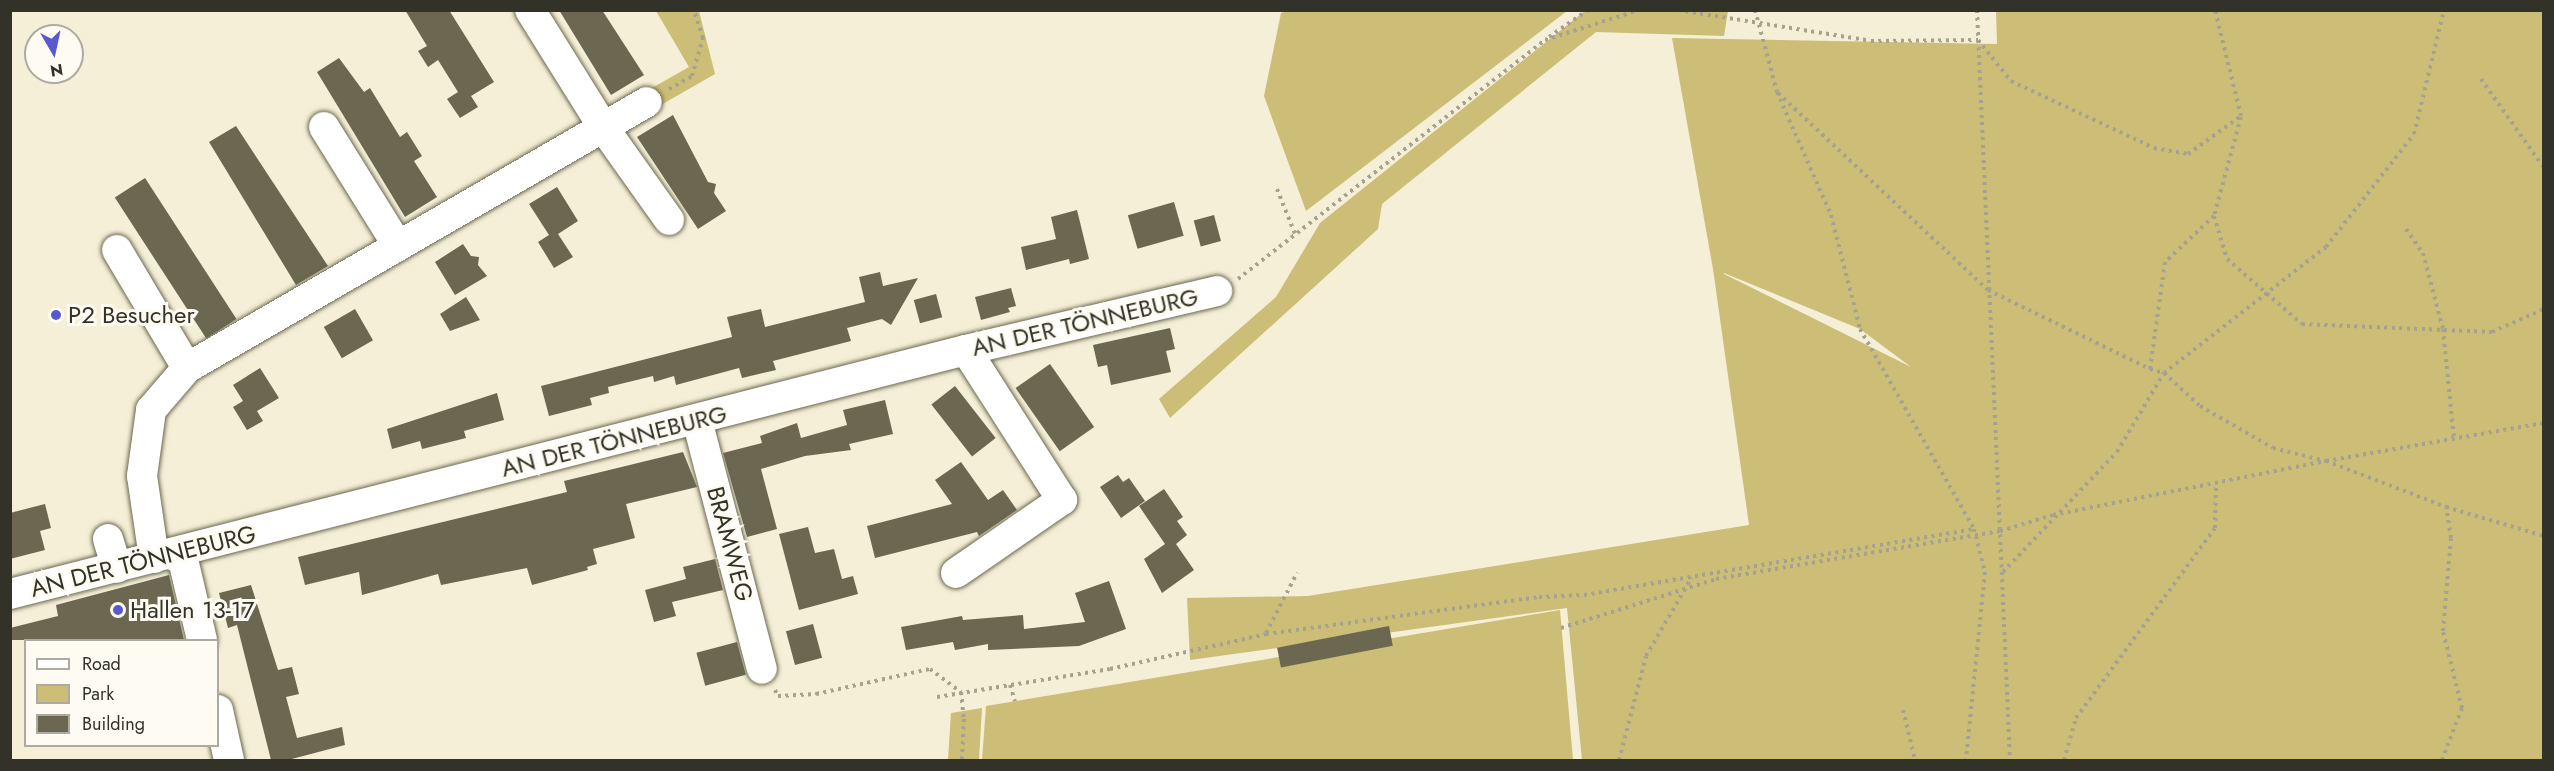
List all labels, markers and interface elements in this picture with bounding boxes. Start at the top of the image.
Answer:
north arrow [24,24,84,84]
text: N [49,58,65,83]
street label: AN DER TÖNNEBURG [969,282,1201,362]
place label: P2 Besucher [68,301,195,329]
marker: P2 Besucher [49,308,63,322]
street label: AN DER TÖNNEBURG [498,399,730,483]
street label: BRAMWEG [701,483,759,605]
street label: AN DER TÖNNEBURG [27,519,259,603]
place label: Hallen 13-17 [130,596,254,624]
marker: Hallen 13-17 [111,603,125,617]
legend [24,639,219,747]
text: Road [82,651,121,677]
text: Park [82,681,114,707]
text: Building [82,711,145,737]

